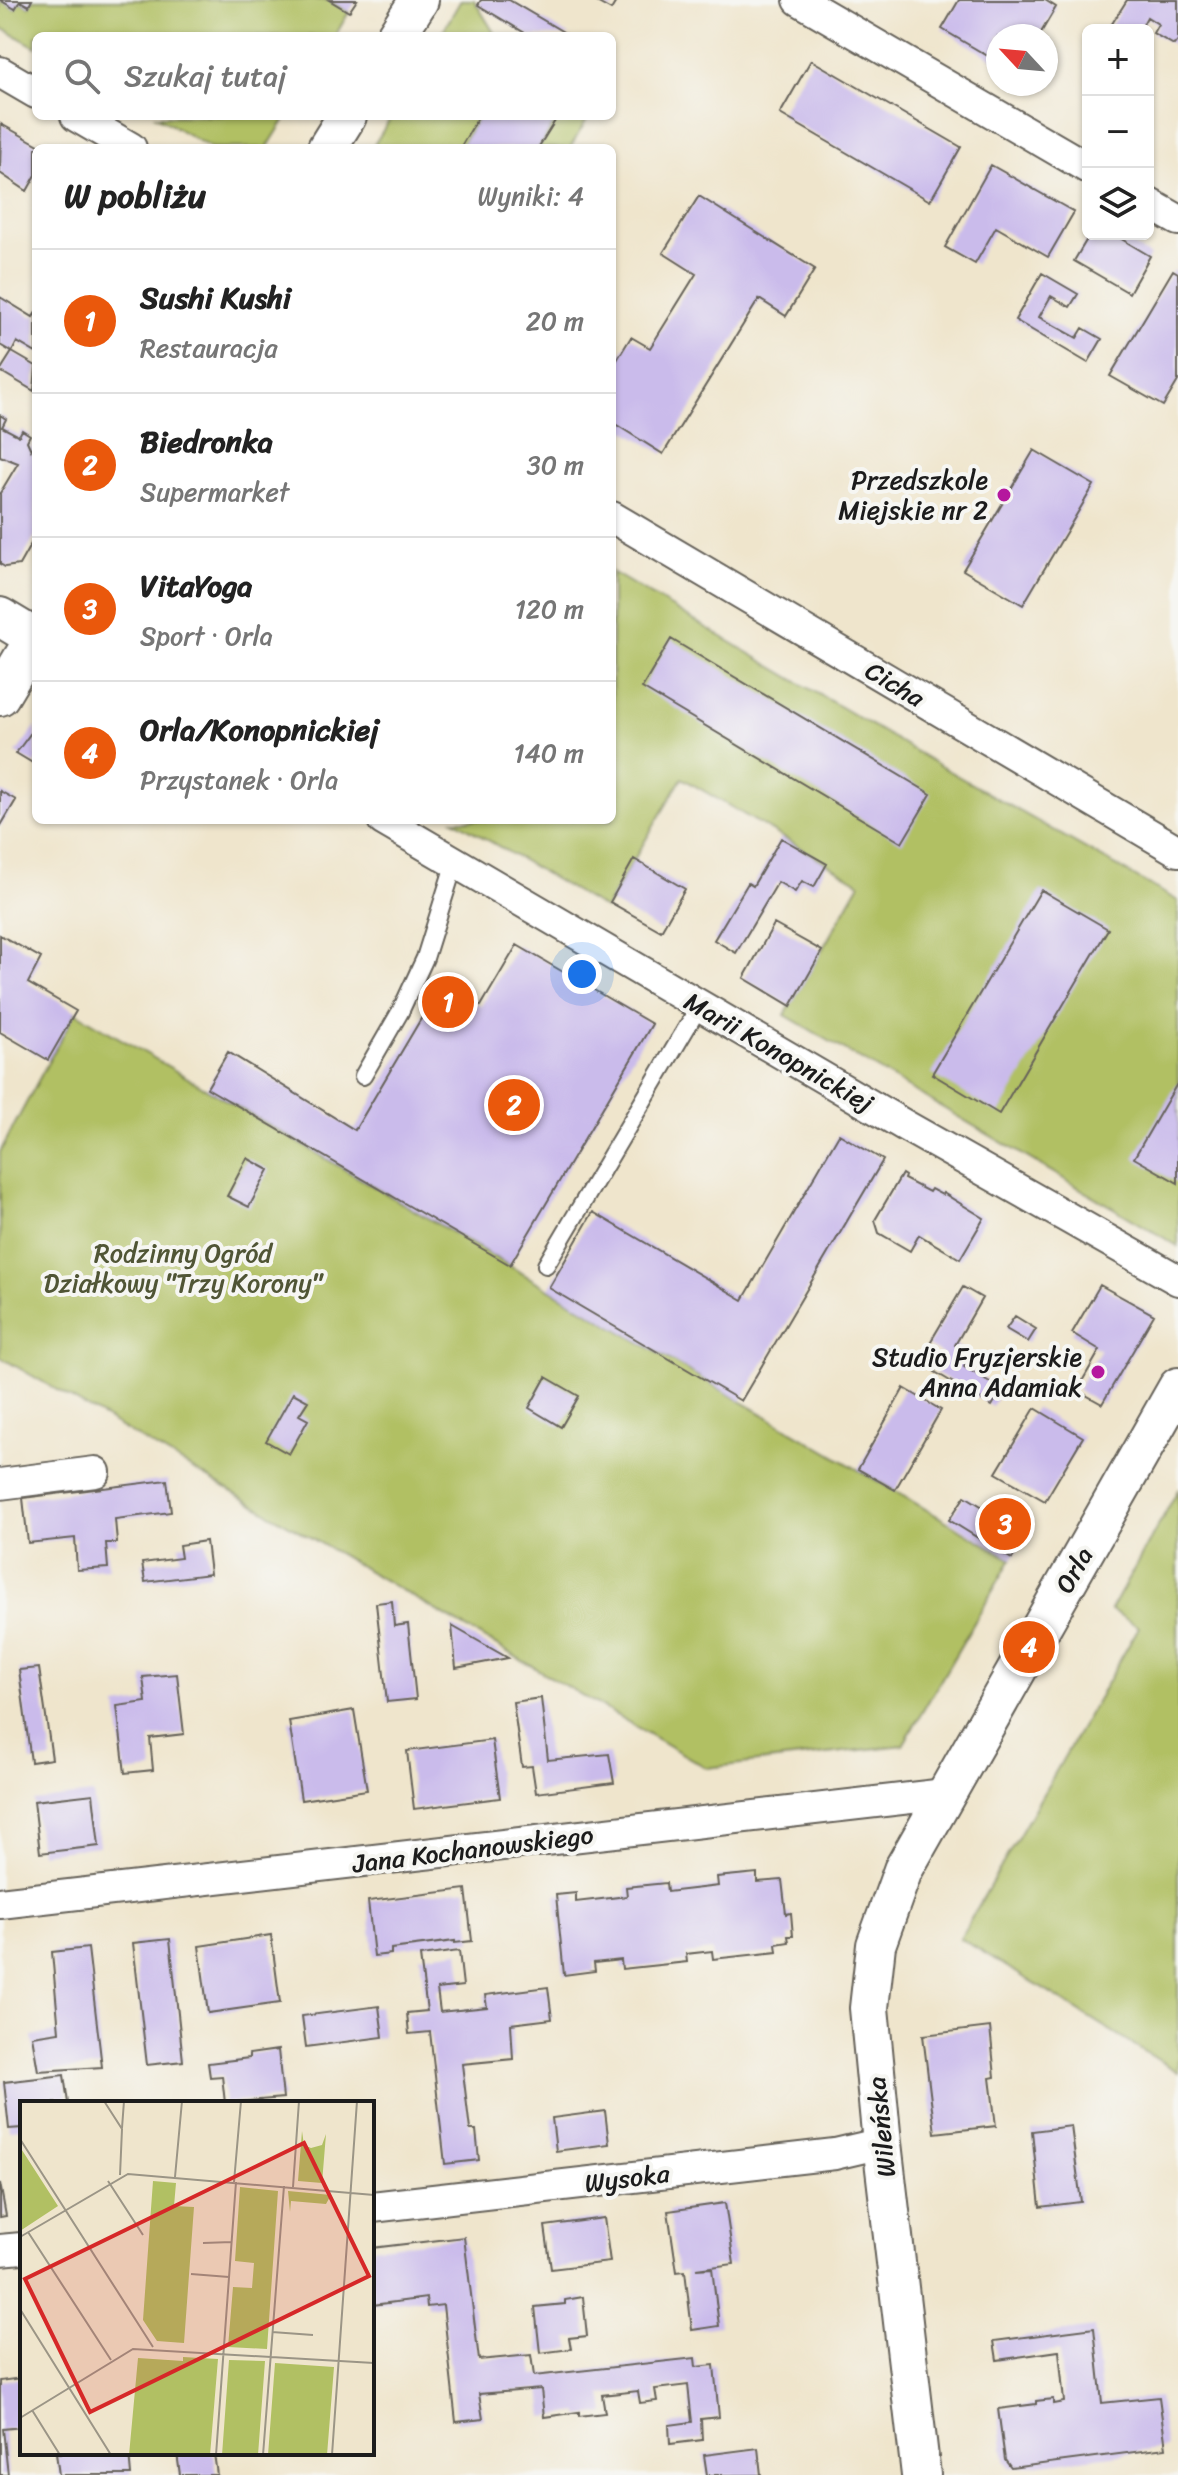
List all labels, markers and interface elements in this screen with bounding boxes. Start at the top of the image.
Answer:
north arrow [986,24,1058,96]
map controls [1082,24,1154,240]
button: + [1082,24,1154,96]
search box [32,32,616,120]
text: Szukaj tutaj [124,49,287,103]
icon: search [60,54,104,98]
button: − [1082,96,1154,168]
text: W pobliżu [64,166,206,226]
button: layers [1082,168,1154,240]
text: Wyniki: 4 [477,173,584,219]
text: Sushi Kushi [140,271,291,325]
text: 1 [84,298,96,344]
text: 20 m [526,298,584,344]
text: Restauracja [140,325,278,371]
text: Biedronka [140,415,273,469]
text: 2 [82,442,98,488]
text: 30 m [527,442,584,488]
place label: Przedszkole Miejskie nr 2 [838,457,988,533]
text: Supermarket [140,469,289,515]
marker: Przedszkole Miejskie nr 2 [995,486,1013,504]
text: VitaYoga [140,559,252,613]
text: 3 [83,586,97,632]
text: 120 m [515,586,584,632]
text: Sport · Orla [140,613,273,659]
street label: Cicha [856,648,935,720]
text: Orla/Konopnickiej [140,703,379,757]
text: 4 [82,730,98,776]
text: 140 m [513,730,584,776]
text: Przystanek · Orla [140,757,338,803]
your location [562,954,602,994]
pin: 1 [422,972,474,1032]
street label: Marii Konopnickiej [675,979,883,1125]
pin: 2 [488,1075,540,1135]
park label: Rodzinny Ogród Działkowy "Trzy Korony" [44,1230,325,1306]
place label: Studio Fryzjerskie Anna Adamiak [872,1334,1082,1410]
marker: Studio Fryzjerskie Anna Adamiak [1089,1363,1107,1381]
pin: 3 [979,1494,1031,1554]
street label: Orla [1042,1538,1106,1602]
pin: 4 [1003,1617,1055,1677]
street label: Jana Kochanowskiego [349,1811,596,1887]
street label: Wileńska [853,2074,909,2180]
inset map [20,2101,374,2455]
street label: Wysoka [582,2150,673,2206]

